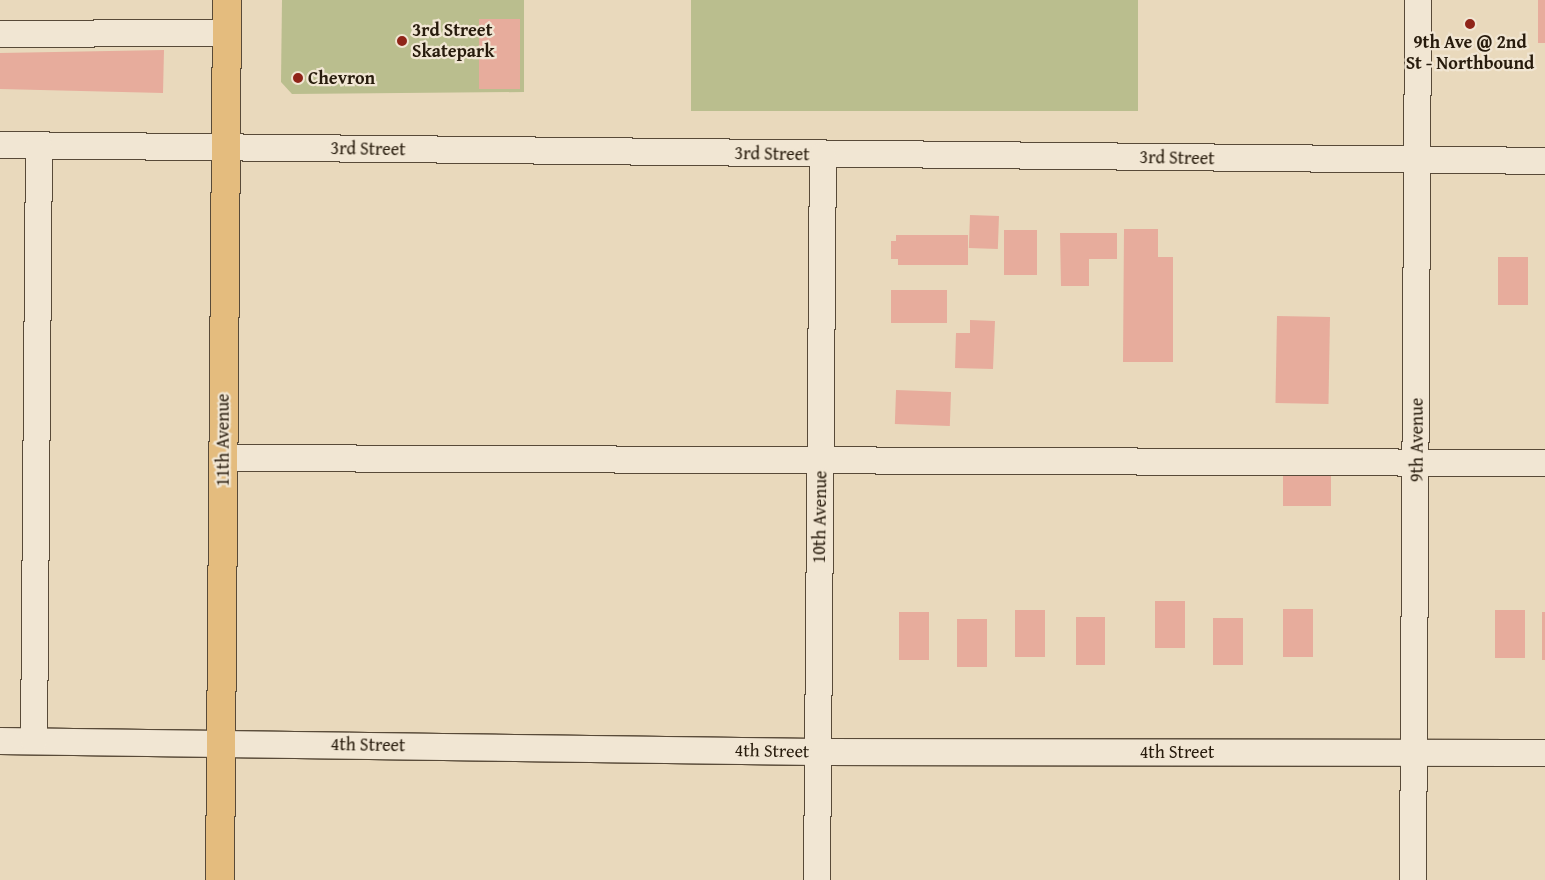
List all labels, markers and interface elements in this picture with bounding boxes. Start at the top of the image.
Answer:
marker: 9th Ave @ 2nd St - Northbound [1464,18,1476,30]
place label: 3rd Street Skatepark [412,20,495,62]
place label: 9th Ave @ 2nd St - Northbound [1406,32,1534,74]
marker: 3rd Street Skatepark [396,35,408,47]
place label: Chevron [308,67,375,89]
marker: Chevron [292,72,304,84]
street label: 3rd Street [330,138,406,160]
street label: 3rd Street [734,143,810,165]
street label: 3rd Street [1139,147,1215,169]
street label: 11th Avenue [212,393,234,487]
street label: 9th Avenue [1406,398,1428,482]
street label: 10th Avenue [808,470,832,564]
street label: 4th Street [331,734,405,756]
street label: 4th Street [735,740,809,762]
street label: 4th Street [1140,741,1214,763]

